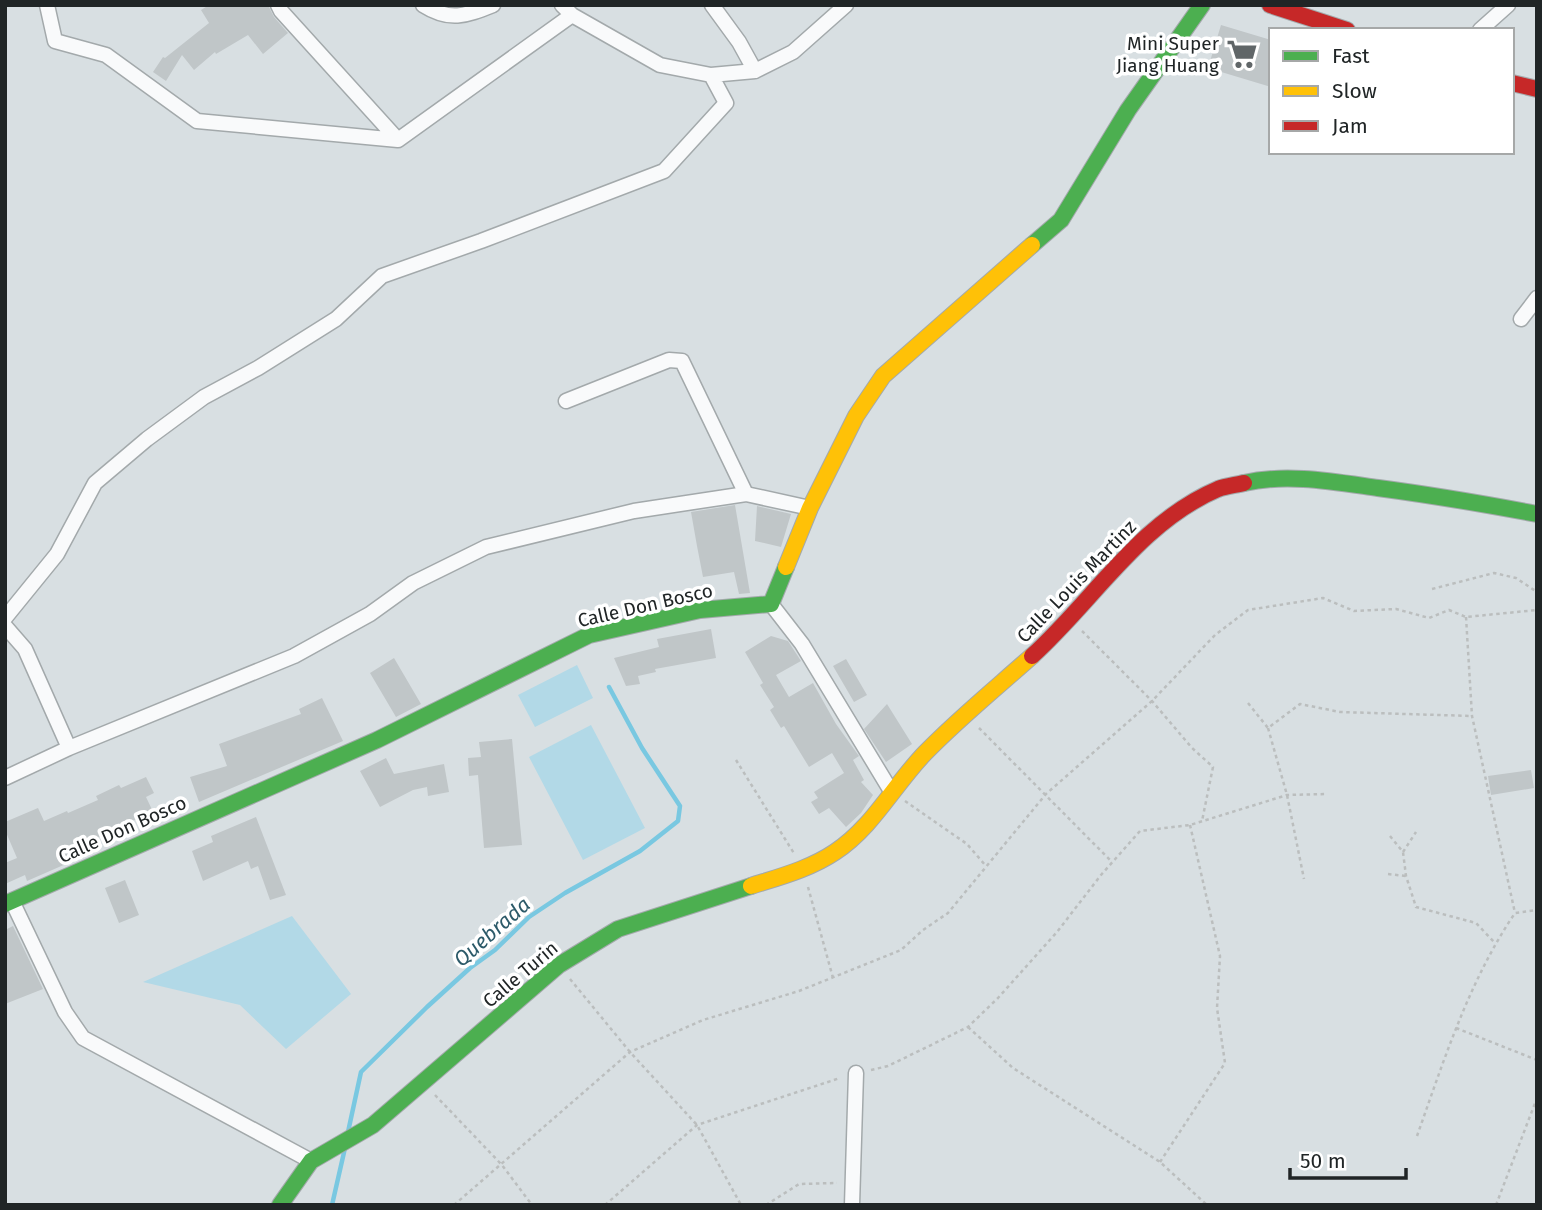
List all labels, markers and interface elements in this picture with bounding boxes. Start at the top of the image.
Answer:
legend [1269,28,1514,154]
place label: Mini Super Jiang Huang [1116,32,1220,77]
supermarket icon: Mini Super Jiang Huang [1225,37,1259,71]
text: Fast [1332,43,1370,69]
text: Slow [1332,78,1377,104]
text: Jam [1332,113,1368,139]
street label: Calle Louis Martinz [1012,515,1141,647]
street label: Calle Don Bosco [575,579,715,632]
street label: Calle Don Bosco [55,791,190,868]
water label: Quebrada [448,892,536,972]
street label: Calle Turin [478,936,563,1012]
scale bar [1290,1136,1406,1180]
text: 50 m [1300,1148,1346,1174]

